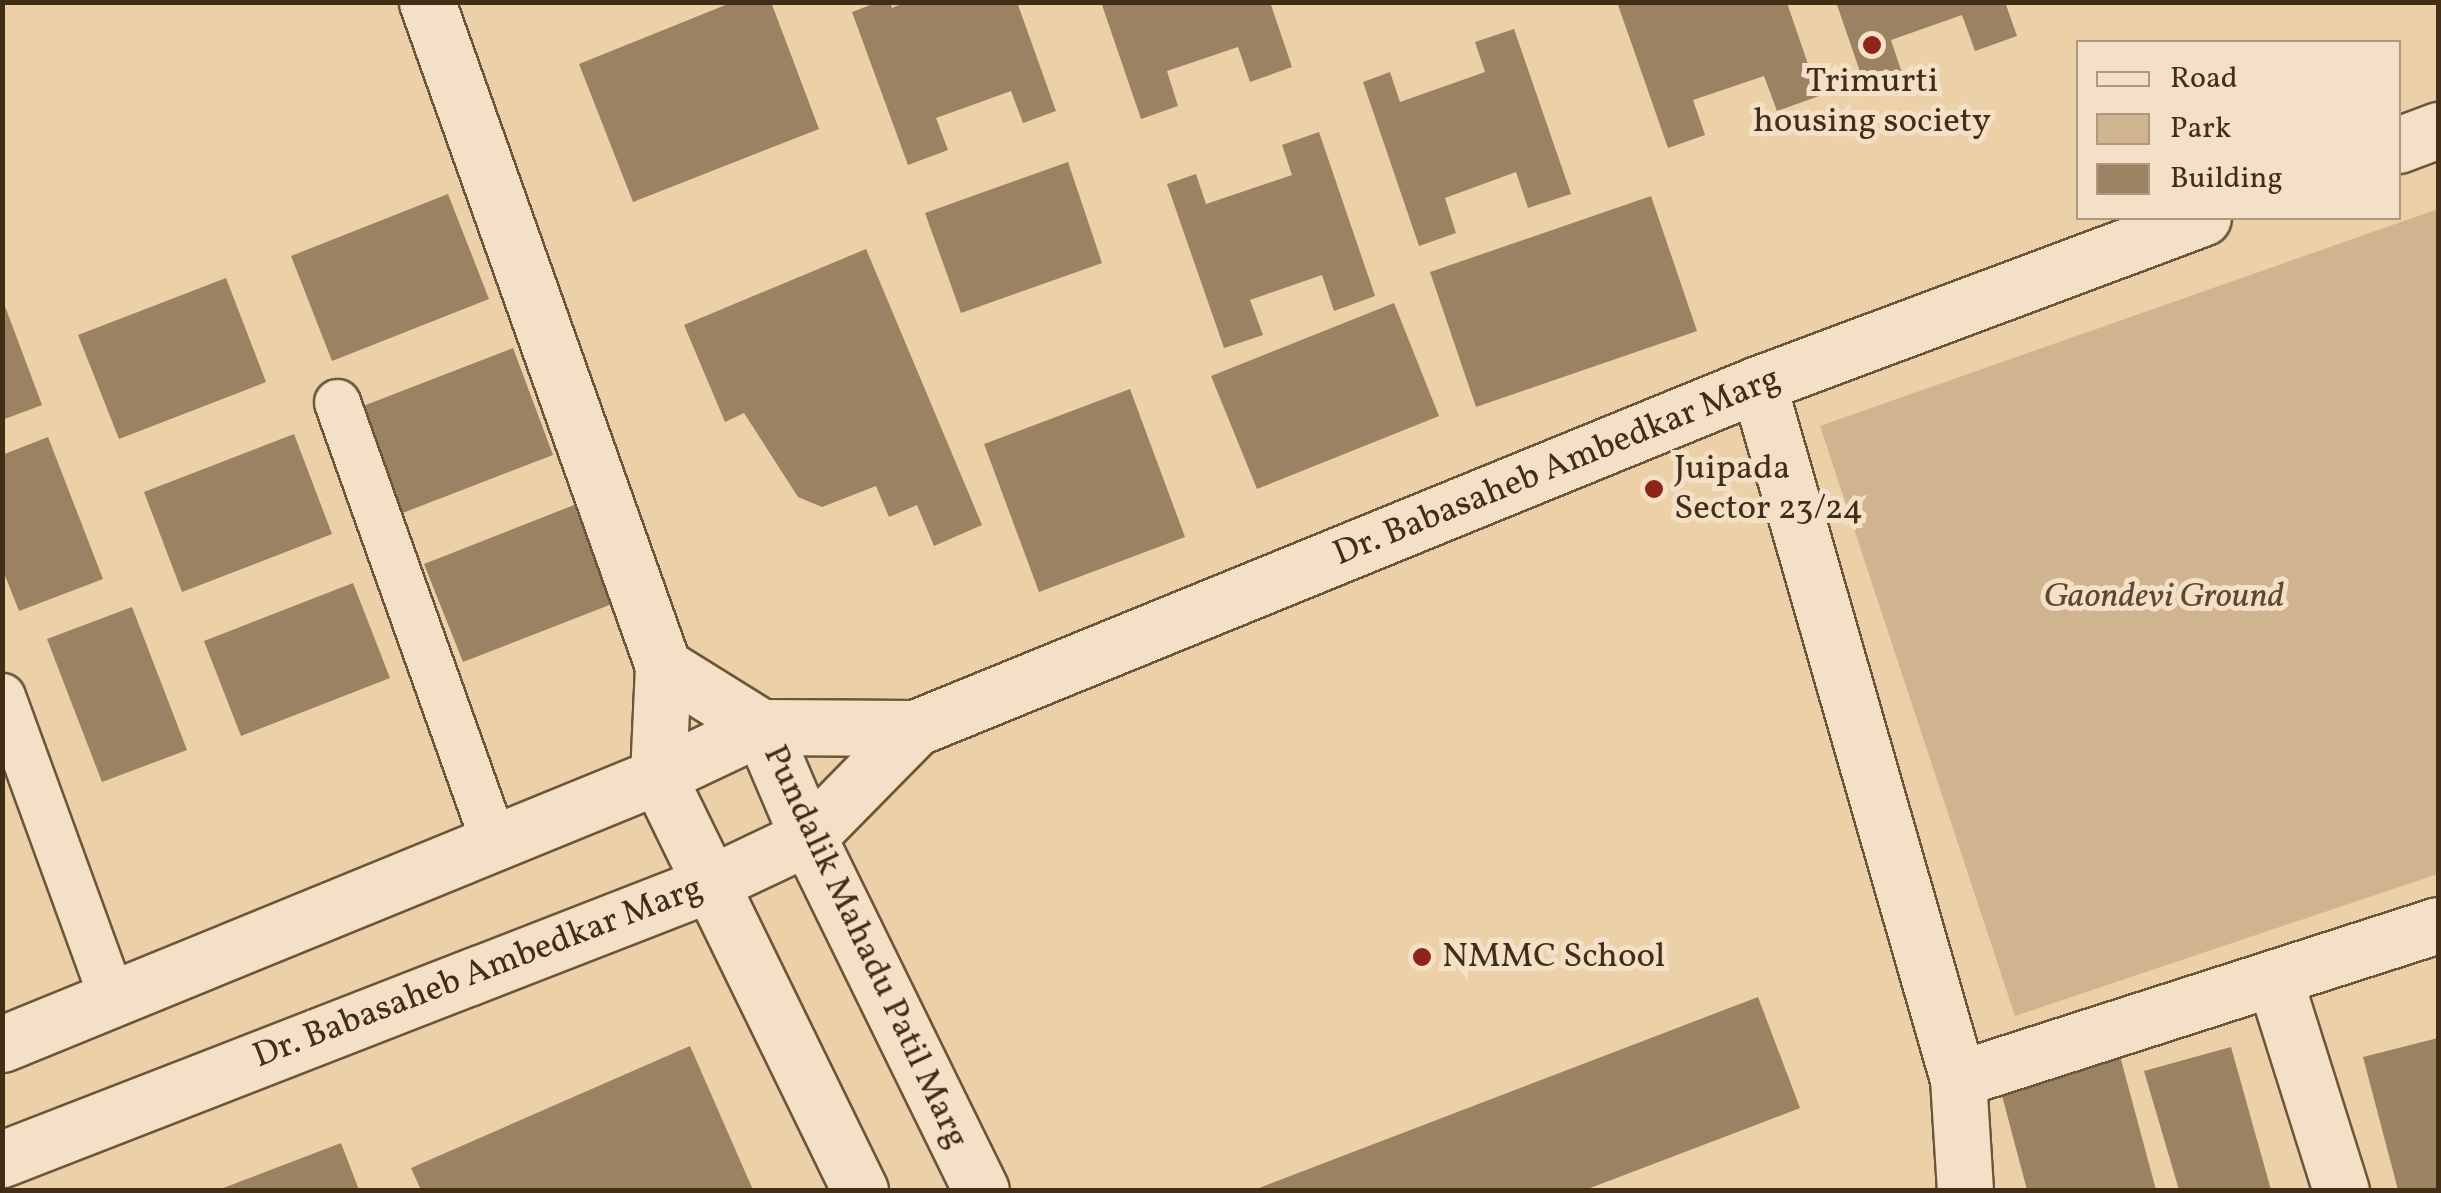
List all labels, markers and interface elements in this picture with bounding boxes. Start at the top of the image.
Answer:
marker: Trimurti housing society [1861,34,1883,56]
legend [2076,40,2401,220]
text: Road [2170,58,2238,100]
place label: Trimurti housing society [1753,61,1991,143]
text: Park [2170,108,2231,150]
text: Building [2170,158,2283,200]
street label: Dr. Babasaheb Ambedkar Marg [1328,358,1786,576]
place label: Juipada Sector 23/24 [1674,448,1863,530]
marker: Juipada Sector 23/24 [1643,478,1665,500]
park label: Gaondevi Ground [2044,576,2284,618]
street label: Pundalik Mahadu Patil Marg [753,739,977,1155]
street label: Dr. Babasaheb Ambedkar Marg [247,868,709,1078]
place label: NMMC School [1442,936,1665,978]
marker: NMMC School [1411,946,1433,968]

